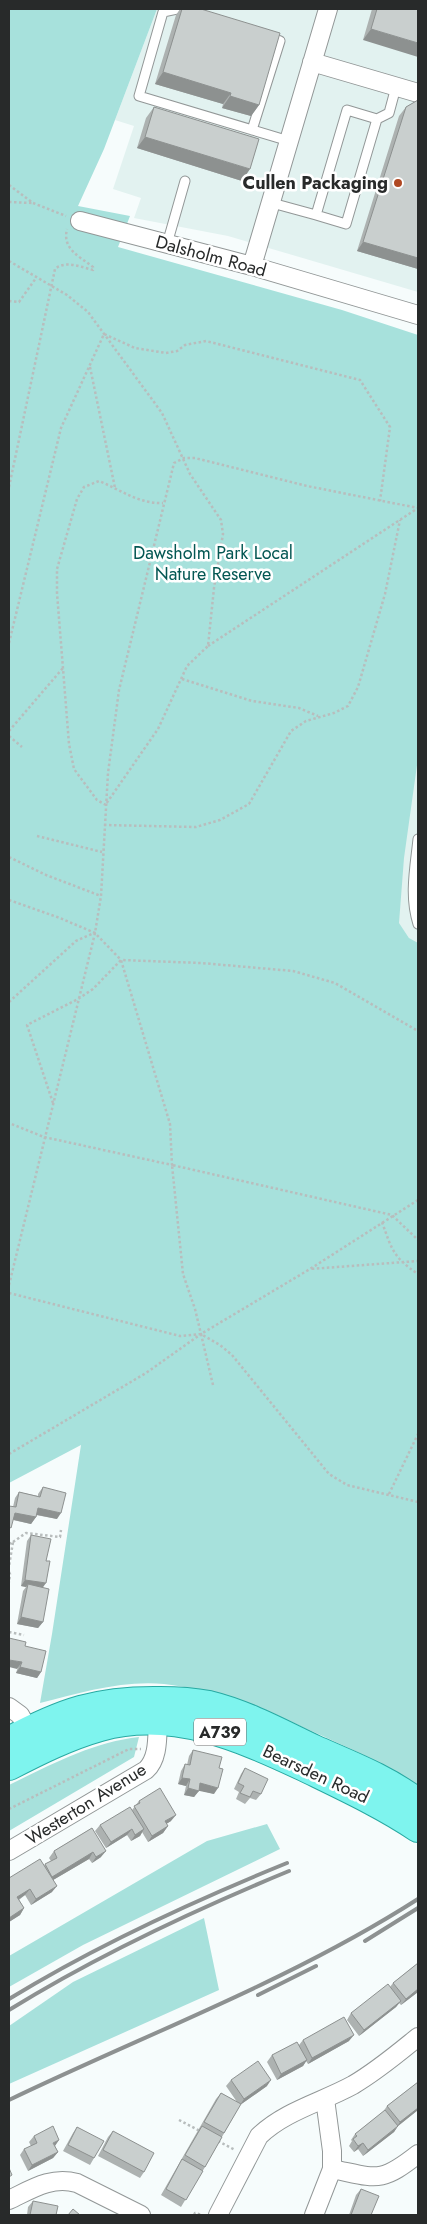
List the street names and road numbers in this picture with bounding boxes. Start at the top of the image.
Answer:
street label: Dalsholm Road [153,229,269,283]
road number: A739 [194,1718,246,1745]
street label: Bearsden Road [259,1738,373,1810]
street label: Westerton Avenue [21,1756,151,1852]

